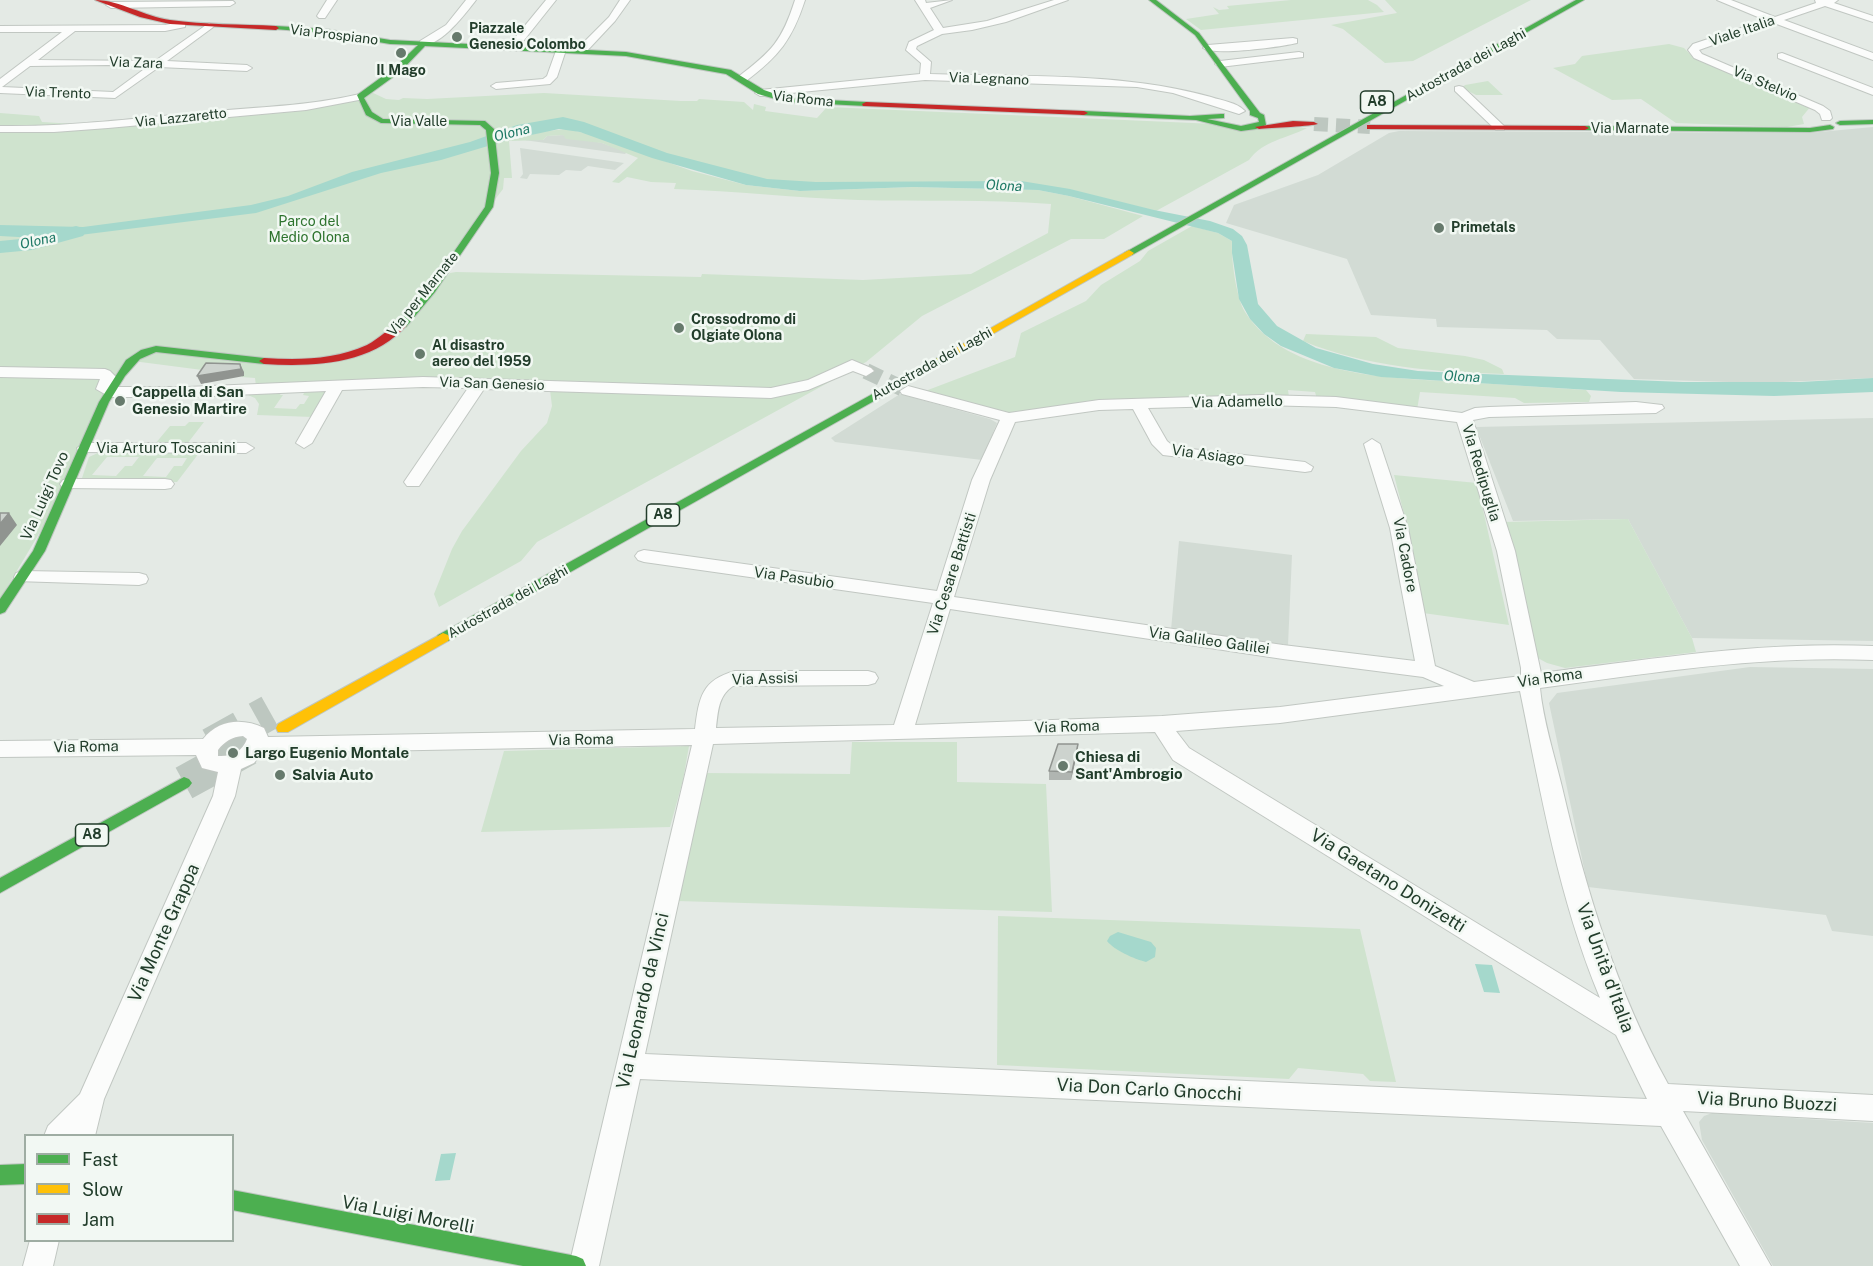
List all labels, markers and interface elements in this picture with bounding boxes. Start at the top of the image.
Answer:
street label: Viale Italia [1707,12,1777,50]
street label: Via Prospiano [289,21,379,49]
place label: Piazzale Genesio Colombo [469,21,586,54]
street label: Autostrada dei Laghi [1403,25,1529,105]
marker: Piazzale Genesio Colombo [450,30,464,44]
marker: Il Mago [394,46,408,60]
street label: Via Zara [109,54,163,72]
place label: Il Mago [376,63,426,79]
street label: Via Stelvio [1730,63,1800,105]
street label: Via Legnano [949,69,1029,89]
street label: Via Trento [25,83,91,103]
street label: Via Roma [772,87,834,111]
road number: A8 [1360,91,1394,113]
street label: Via Lazzaretto [134,105,228,131]
street label: Via Valle [391,114,447,130]
water label: Olona [492,120,532,146]
street label: Via Marnate [1591,121,1669,137]
water label: Olona [985,177,1023,195]
park label: Parco del Medio Olona [268,214,350,246]
place label: Primetals [1451,220,1516,236]
marker: Primetals [1432,221,1446,235]
water label: Olona [18,229,58,253]
street label: Via per Marnate [384,249,462,339]
place label: Crossodromo di Olgiate Olona [691,312,796,344]
marker: Crossodromo di Olgiate Olona [672,321,686,335]
street label: Autostrada dei Laghi [869,324,995,404]
place label: Al disastro aereo del 1959 [432,338,531,370]
marker: Al disastro aereo del 1959 [413,347,427,361]
water label: Olona [1443,368,1481,386]
street label: Via San Genesio [439,374,545,394]
place label: Cappella di San Genesio Martire [132,383,247,418]
street label: Via Adamello [1191,392,1283,412]
marker: Cappella di San Genesio Martire [113,394,127,408]
street label: Via Redipuglia [1458,422,1504,524]
street label: Via Arturo Toscanini [96,439,236,457]
street label: Via Asiago [1170,441,1246,469]
street label: Via Luigi Tovo [17,449,73,543]
road number: A8 [646,504,680,526]
street label: Via Cesare Battisti [924,510,980,638]
street label: Via Cadore [1389,516,1421,594]
street label: Autostrada dei Laghi [445,562,571,642]
street label: Via Pasubio [753,563,835,593]
street label: Via Galileo Galilei [1147,624,1271,658]
street label: Via Roma [1516,665,1584,691]
street label: Via Assisi [732,669,798,689]
street label: Via Roma [1034,717,1100,737]
street label: Via Roma [548,730,614,750]
street label: Via Roma [53,737,119,757]
place label: Largo Eugenio Montale [245,744,409,762]
marker: Largo Eugenio Montale [226,746,240,760]
place label: Chiesa di Sant'Ambrogio [1075,748,1183,783]
marker: Chiesa di Sant'Ambrogio [1056,759,1070,773]
place label: Salvia Auto [292,766,373,784]
marker: Salvia Auto [273,768,287,782]
road number: A8 [76,824,109,846]
street label: Via Gaetano Donizetti [1306,824,1470,938]
street label: Via Monte Grappa [124,860,204,1006]
street label: Via Unità d'Italia [1572,900,1638,1036]
street label: Via Leonardo da Vinci [612,911,674,1091]
street label: Via Don Carlo Gnocchi [1056,1074,1242,1106]
street label: Via Bruno Buozzi [1697,1088,1837,1116]
legend [24,1134,234,1242]
text: Fast [82,1149,118,1170]
text: Slow [82,1179,123,1200]
street label: Via Luigi Morelli [340,1192,476,1238]
text: Jam [82,1209,115,1230]

